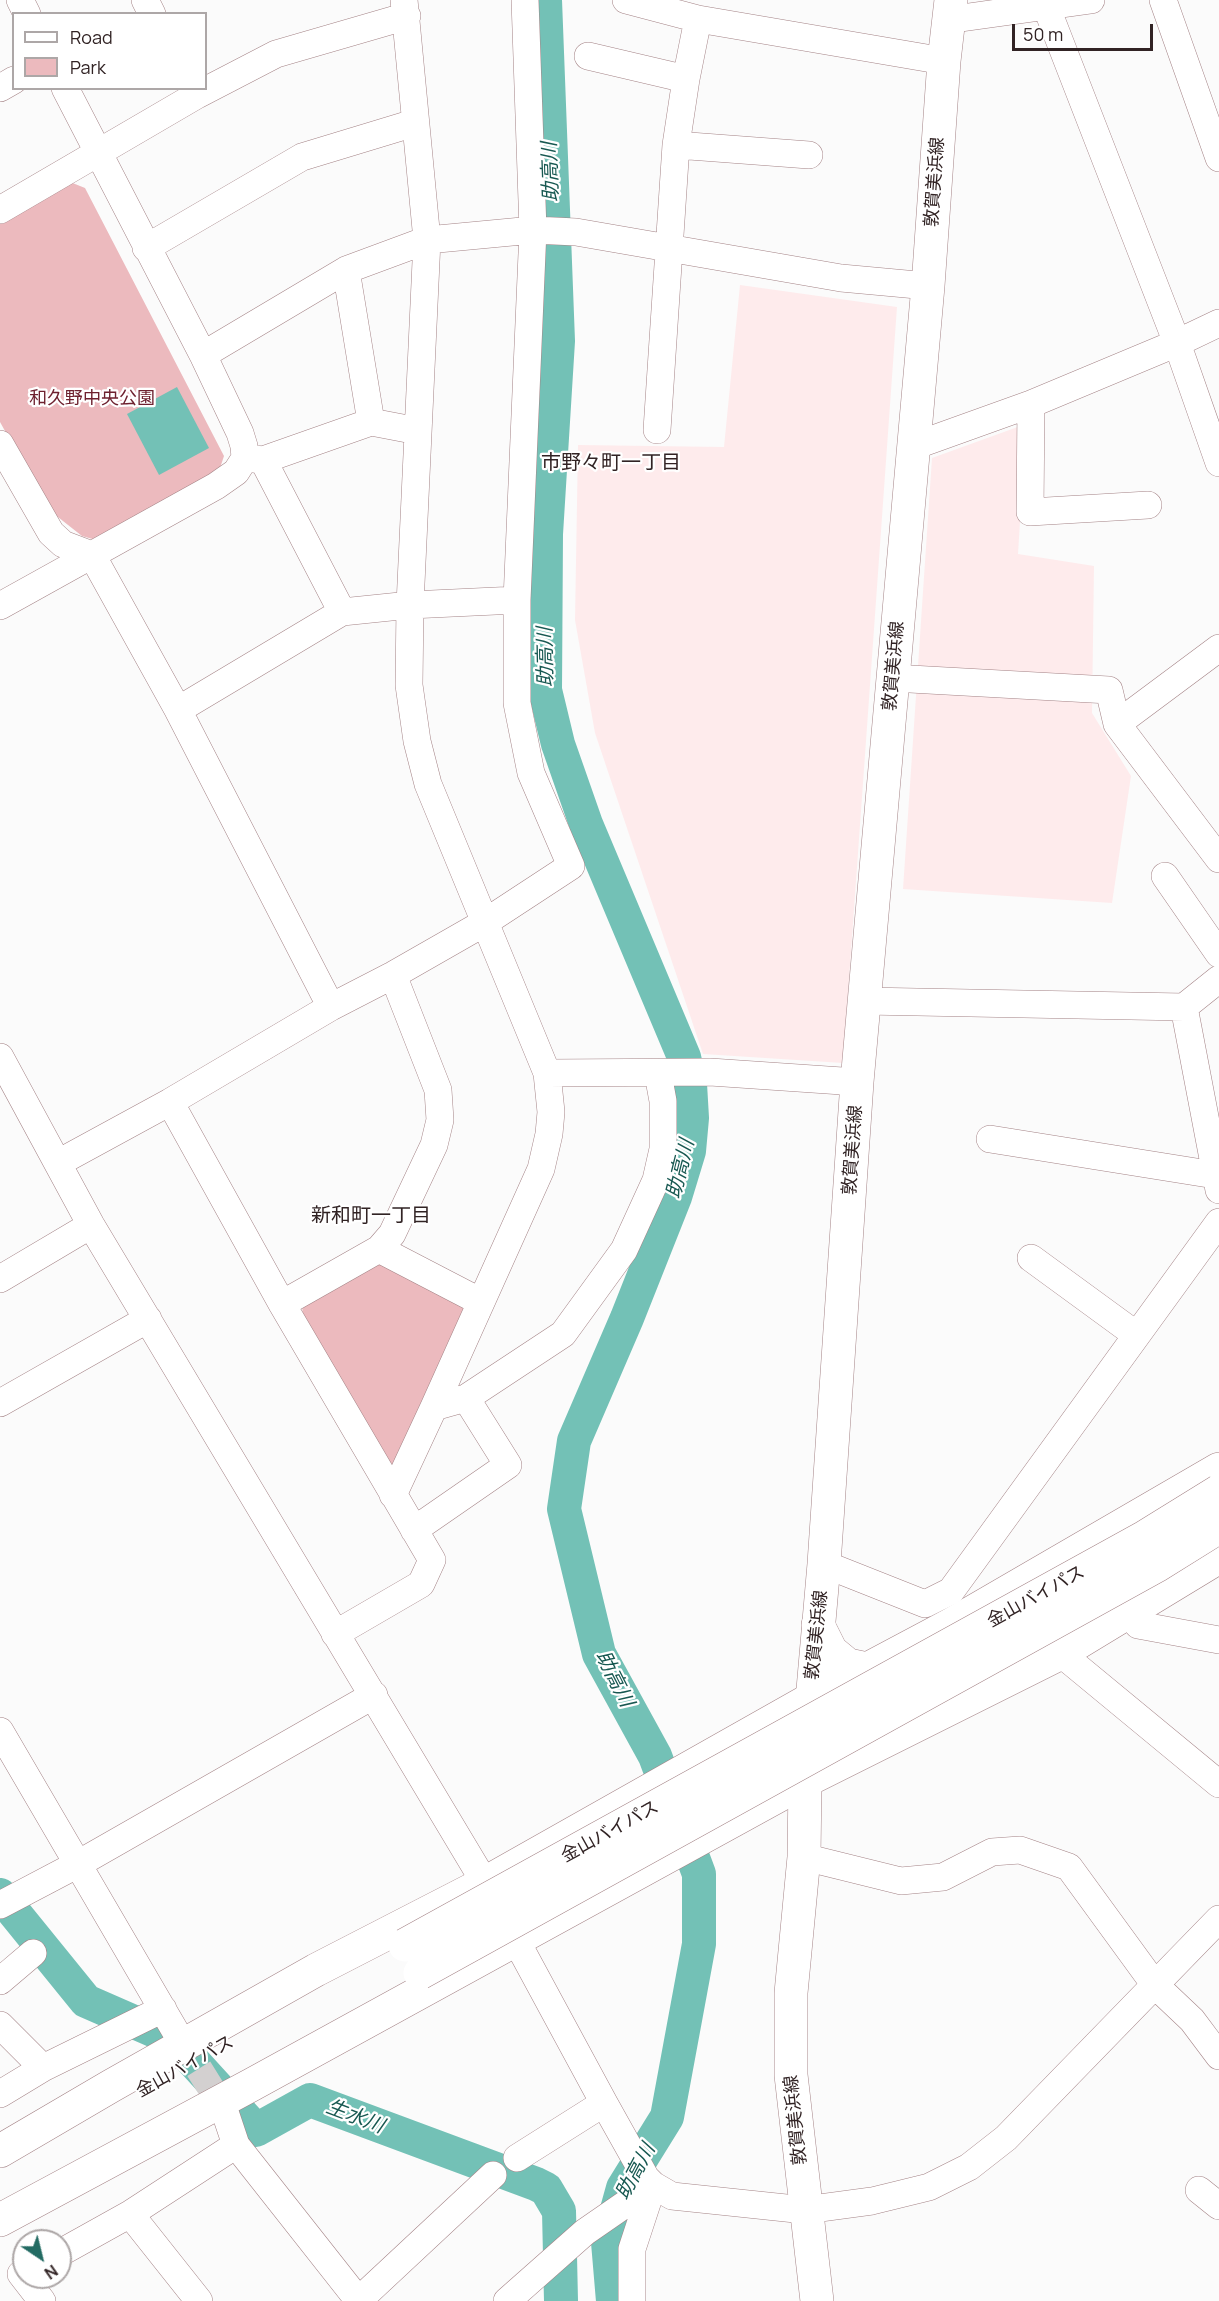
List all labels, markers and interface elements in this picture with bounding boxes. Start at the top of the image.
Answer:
legend [12,12,207,90]
scale bar [1015,12,1156,50]
text: 50 m [1023,22,1063,46]
text: Road [70,25,113,49]
text: Park [70,55,106,79]
street label: 敦賀美浜線 [921,136,949,228]
water label: 助高川 [538,142,564,202]
park label: 和久野中央公園 [29,388,155,410]
district label: 市野々町一丁目 [541,451,681,475]
street label: 敦賀美浜線 [879,620,909,712]
water label: 助高川 [533,627,559,687]
street label: 敦賀美浜線 [839,1104,867,1196]
water label: 助高川 [662,1137,700,1201]
district label: 新和町一丁目 [311,1204,431,1228]
street label: 金山バイパス [984,1561,1088,1633]
street label: 敦賀美浜線 [802,1589,832,1681]
water label: 助高川 [590,1647,638,1711]
street label: 金山バイパス [558,1796,662,1868]
street label: 金山バイパス [133,2031,237,2103]
street label: 敦賀美浜線 [781,2074,811,2166]
water label: 生水川 [323,2095,387,2139]
water label: 助高川 [611,2140,661,2204]
north arrow [12,2229,72,2289]
text: N [40,2260,62,2284]

